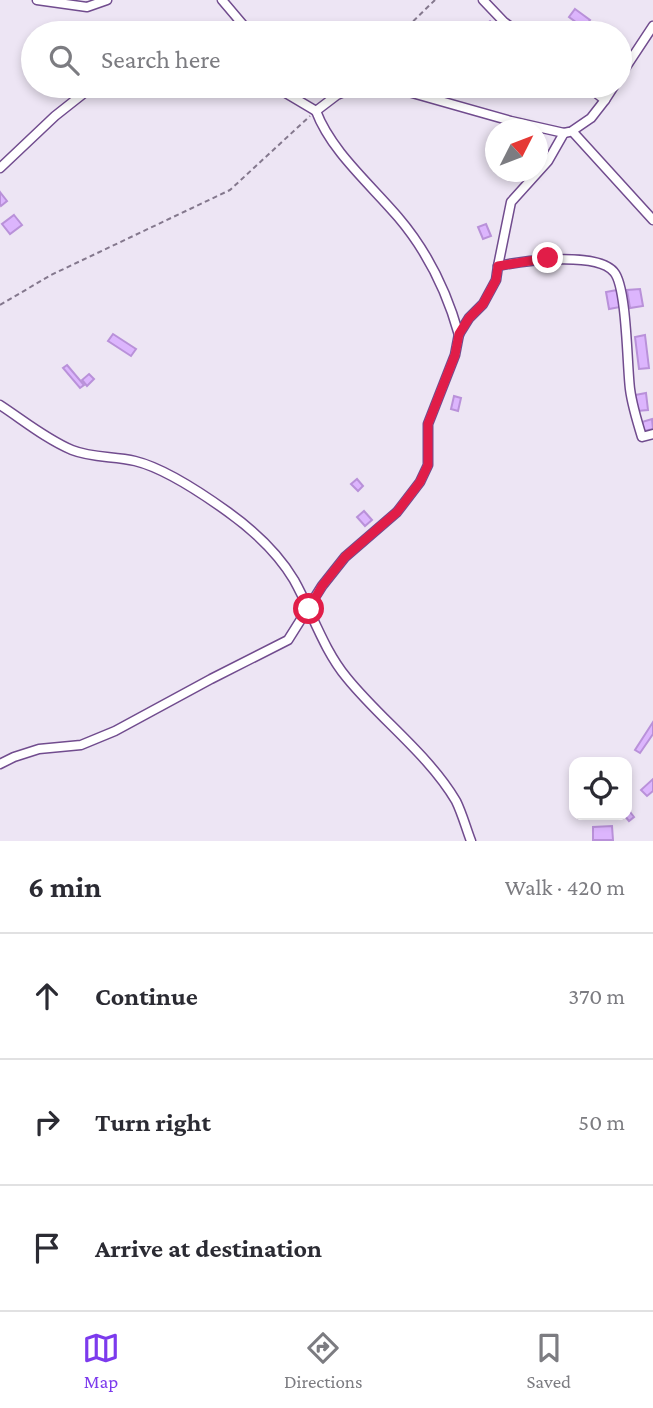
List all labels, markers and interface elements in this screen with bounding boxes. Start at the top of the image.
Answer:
search box [21,21,632,98]
icon: search [45,41,83,79]
text: Search here [101,45,220,74]
north arrow [485,119,548,182]
route end [532,242,563,273]
route start [293,593,324,624]
map controls [569,757,632,820]
button: locate [569,757,632,820]
text: 6 min [28,870,101,903]
text: Walk · 420 m [505,874,625,900]
icon: ahead [28,977,66,1015]
text: Continue [95,982,198,1011]
text: 370 m [568,983,625,1009]
icon: right [28,1103,66,1141]
text: Turn right [95,1108,211,1137]
text: 50 m [578,1109,625,1135]
icon: arrive [28,1229,66,1267]
text: Arrive at destination [95,1234,322,1263]
tab: Map [82,1329,120,1392]
tab: Directions [284,1329,363,1392]
tab: Saved [526,1329,571,1392]

